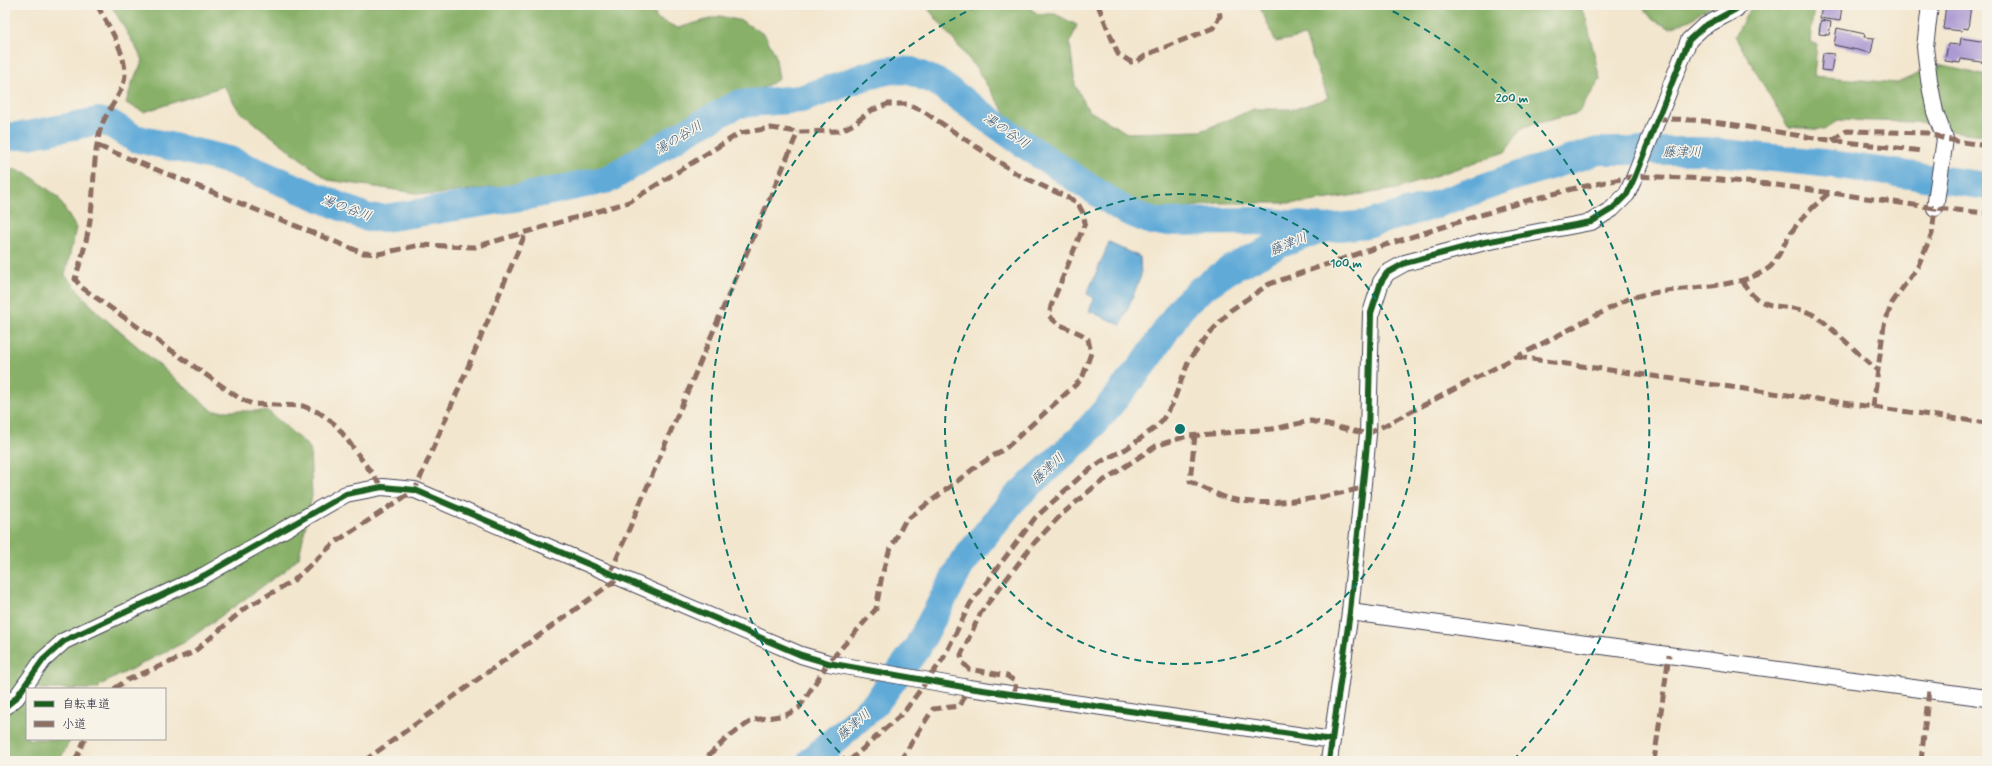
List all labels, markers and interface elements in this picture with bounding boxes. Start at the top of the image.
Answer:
text: 200 m [1496,91,1529,107]
water label: 湯の谷川 [980,110,1032,153]
water label: 湯の谷川 [652,118,705,159]
water label: 藤津川 [1662,144,1702,161]
water label: 湯の谷川 [319,192,374,225]
water label: 藤津川 [1267,229,1310,260]
text: 100 m [1330,256,1363,272]
centre of rings [1173,422,1187,436]
water label: 藤津川 [1028,450,1068,489]
legend [26,688,166,740]
text: 自転車道 [62,697,110,713]
water label: 藤津川 [834,706,874,744]
text: 小道 [62,717,86,733]

